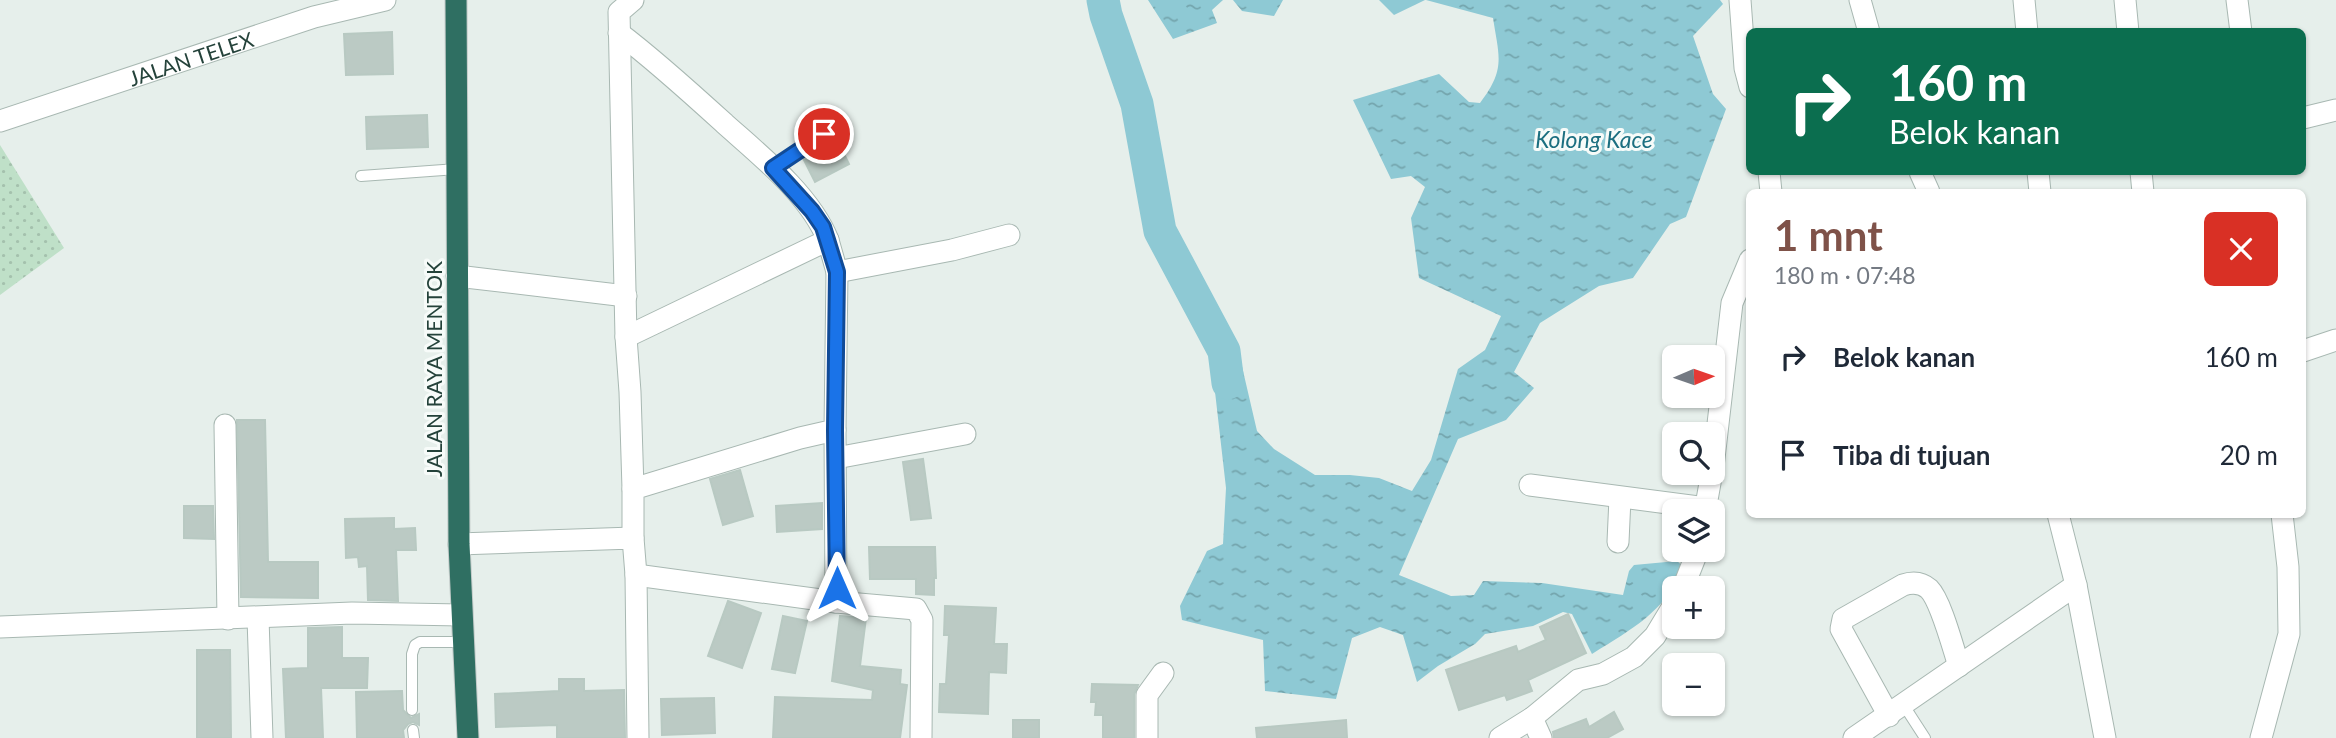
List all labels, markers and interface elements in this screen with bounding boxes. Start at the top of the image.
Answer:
street label: JALAN TELEX [125,25,257,90]
text: 160 m [1889,53,2027,111]
icon: right [1774,56,1865,147]
pin [794,104,854,164]
text: Belok kanan [1889,112,2060,151]
icon: arrive [805,115,843,153]
water label: Kolong Kace [1535,125,1653,153]
text: 1 mnt [1774,210,1883,260]
button: close [2204,212,2278,286]
street label: JALAN RAYA MENTOK [421,261,446,477]
text: 180 m · 07:48 [1774,261,1916,289]
icon: right [1774,338,1812,376]
text: Belok kanan [1833,341,1975,373]
text: 160 m [2205,341,2278,373]
north arrow [1662,345,1726,408]
map controls [1662,345,1725,716]
button: search [1662,422,1725,485]
icon: arrive [1774,436,1812,474]
text: Tiba di tujuan [1833,439,1991,471]
text: 20 m [2220,439,2278,471]
button: layers [1662,499,1725,562]
position arrow [800,551,874,625]
button: + [1662,576,1725,639]
button: − [1662,653,1725,716]

